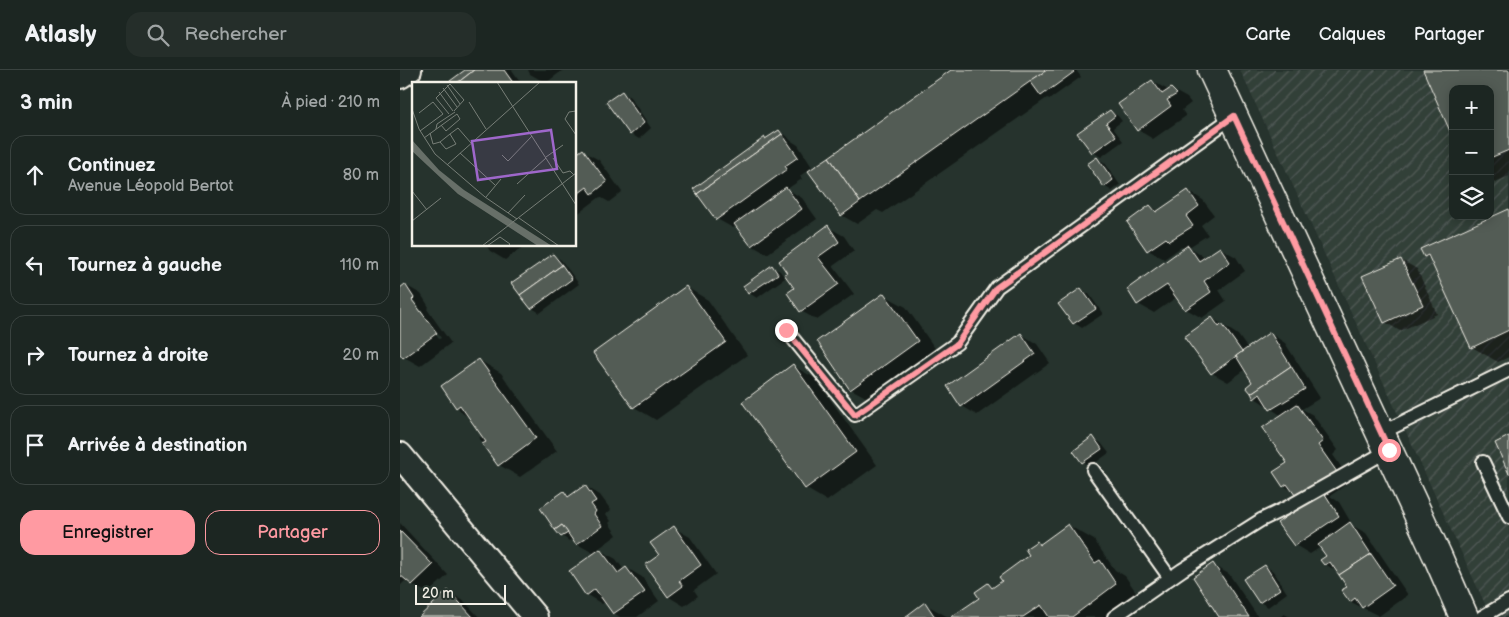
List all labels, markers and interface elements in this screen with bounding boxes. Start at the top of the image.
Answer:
search box [126,12,476,57]
text: Atlasly [25,20,96,49]
icon: search [144,21,172,49]
text: Rechercher [184,23,286,46]
text: Carte [1245,24,1291,45]
text: Calques [1319,24,1386,45]
text: Partager [1414,24,1484,45]
inset map [412,82,576,246]
map controls [1449,85,1494,220]
button: + [1449,85,1494,130]
text: 3 min [20,90,73,115]
text: À pied · 210 m [281,93,380,112]
button: − [1449,130,1494,175]
text: Continuez [68,154,155,177]
icon: ahead [21,161,49,189]
text: 80 m [343,166,379,185]
button: layers [1449,175,1494,220]
text: Avenue Léopold Bertot [68,177,233,196]
icon: left [21,251,49,279]
text: Tournez à gauche [68,254,222,277]
text: 110 m [340,256,379,275]
route end [775,319,798,342]
icon: right [21,341,49,369]
text: Tournez à droite [68,344,209,367]
text: 20 m [343,346,379,365]
icon: arrive [21,431,49,459]
text: Arrivée à destination [68,434,247,457]
route start [1378,439,1401,462]
button: Enregistrer [20,510,195,555]
button: Partager [205,510,380,555]
scale bar [415,582,506,605]
text: 20 m [422,585,454,602]

